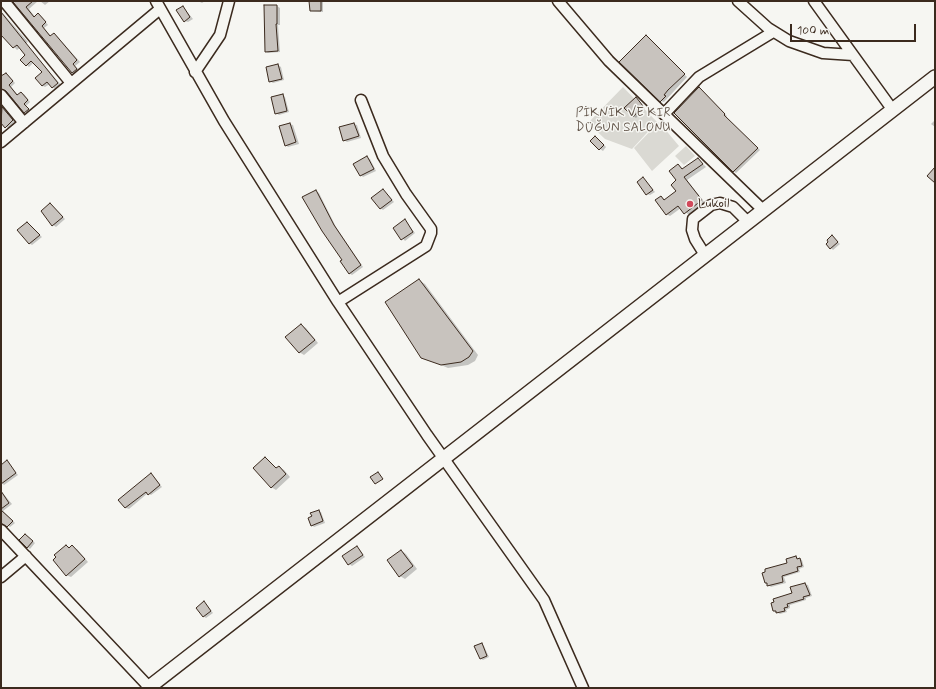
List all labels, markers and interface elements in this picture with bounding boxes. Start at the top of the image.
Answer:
scale bar [792,16,918,42]
text: 100 m [797,23,829,39]
park label: PİKNİK VE KIR DÜĞUN SALONU [575,105,671,136]
place label: Lukoil [698,196,729,212]
marker: Lukoil [685,199,695,209]

